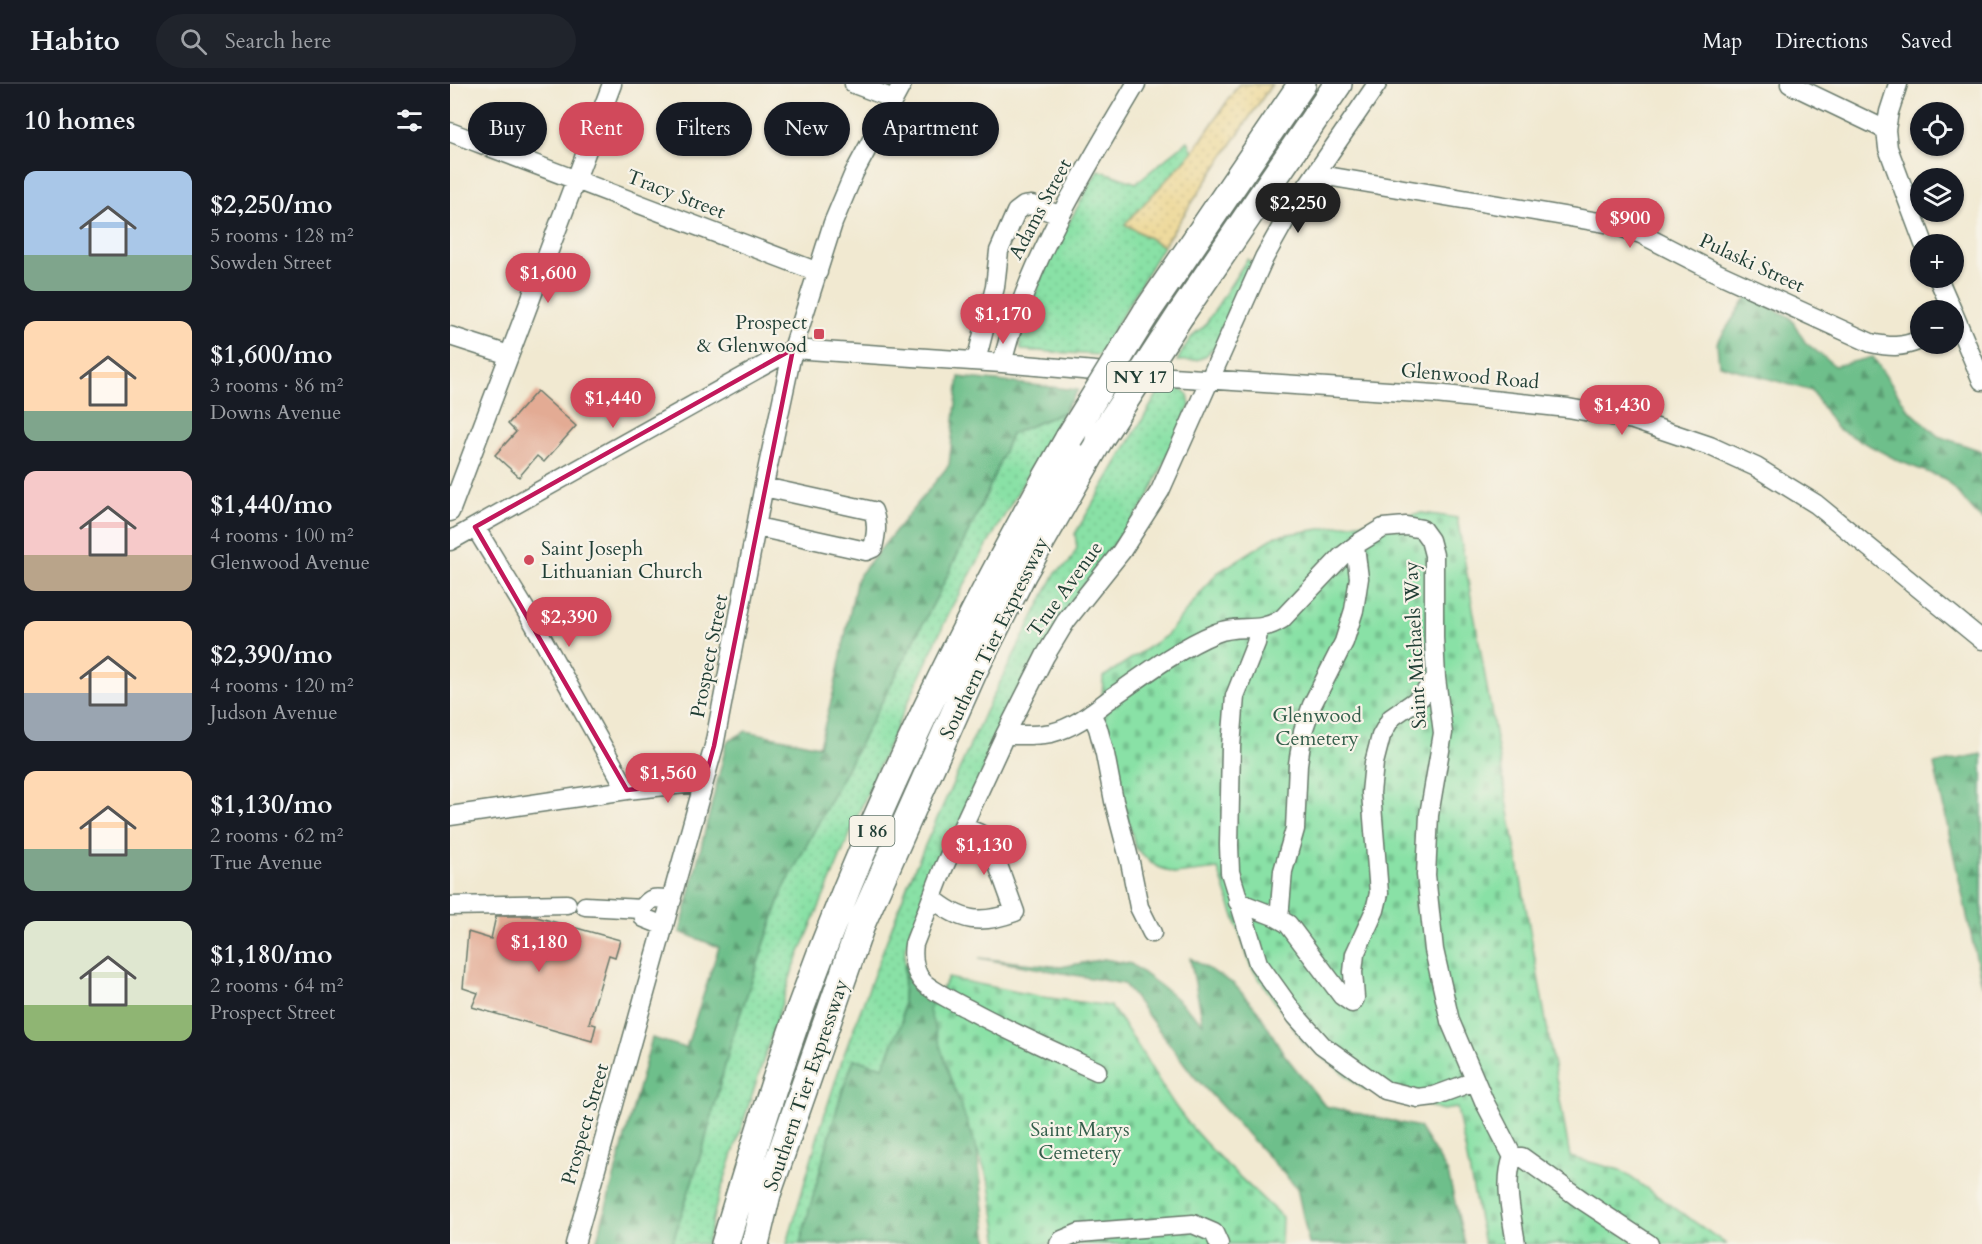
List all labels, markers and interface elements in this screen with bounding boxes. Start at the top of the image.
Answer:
search box [156,14,576,68]
text: Habito [30,22,120,60]
icon: search [177,25,210,58]
text: Search here [225,26,331,56]
text: Map [1702,27,1742,56]
text: Directions [1775,27,1868,56]
text: Saved [1901,27,1952,56]
chip: Buy [468,102,547,156]
chip: Rent [559,102,644,156]
chip: Filters [656,102,752,156]
chip: New [764,102,850,156]
chip: Apartment [862,102,999,156]
map controls [1910,102,1964,354]
button: locate [1910,102,1964,156]
text: 10 homes [24,103,135,138]
icon: filters [393,104,426,137]
street label: Adams Street [1002,153,1078,264]
street label: Tracy Street [623,163,730,225]
button: layers [1910,168,1964,222]
pin: $2,250 [1249,183,1347,234]
text: $2,250/mo [210,187,333,222]
text: $2,250 [1269,189,1327,216]
icon: home [72,195,144,267]
pin: $900 [1594,198,1666,249]
text: $900 [1610,204,1650,231]
text: 5 rooms · 128 m² [210,222,354,249]
street label: Pulaski Street [1695,227,1810,299]
button: + [1910,234,1964,288]
text: Sowden Street [210,249,331,276]
pin: $1,600 [499,253,597,304]
text: $1,600 [519,259,577,286]
pin: $1,170 [954,294,1052,345]
text: $1,170 [974,300,1032,327]
button: − [1910,300,1964,354]
place label: Prospect & Glenwood [697,309,808,359]
marker: Prospect & Glenwood [812,327,826,341]
text: $1,600/mo [210,337,333,372]
icon: home [72,345,144,417]
street label: Glenwood Road [1400,356,1541,396]
road number: NY 17 [1107,362,1173,392]
text: 3 rooms · 86 m² [210,372,343,399]
pin: $1,440 [564,378,662,429]
text: $1,440 [584,384,642,411]
pin: $1,430 [1573,385,1671,436]
text: $1,430 [1593,391,1651,418]
text: Downs Avenue [210,399,341,426]
text: $1,440/mo [210,487,333,522]
icon: home [72,495,144,567]
text: 4 rooms · 100 m² [210,522,354,549]
street label: Southern Tier Expressway [933,532,1055,744]
place label: Saint Joseph Lithuanian Church [541,535,703,585]
street label: True Avenue [1021,536,1109,642]
text: Glenwood Avenue [210,549,370,576]
marker: Saint Joseph Lithuanian Church [522,553,536,567]
street label: Saint Michaels Way [1397,560,1433,730]
street label: Prospect Street [684,591,734,720]
pin: $2,390 [520,597,618,648]
text: $2,390 [540,603,598,630]
text: $2,390/mo [210,637,333,672]
icon: home [72,645,144,717]
text: 4 rooms · 120 m² [210,672,354,699]
text: Judson Avenue [210,699,337,726]
park label: Glenwood Cemetery [1272,702,1362,752]
pin: $1,560 [619,753,717,804]
text: $1,560 [639,759,697,786]
text: $1,130/mo [210,787,333,822]
icon: home [72,795,144,867]
road number: I 86 [850,816,894,846]
text: 2 rooms · 62 m² [210,822,343,849]
pin: $1,130 [935,825,1033,876]
text: $1,130 [955,831,1013,858]
text: True Avenue [210,849,322,876]
pin: $1,180 [490,922,588,973]
text: $1,180 [510,928,568,955]
text: $1,180/mo [210,937,333,972]
icon: home [72,945,144,1017]
text: 2 rooms · 64 m² [210,972,343,999]
street label: Southern Tier Expressway [757,975,855,1194]
text: Prospect Street [210,999,335,1026]
street label: Prospect Street [555,1059,615,1188]
park label: Saint Marys Cemetery [1030,1116,1130,1166]

